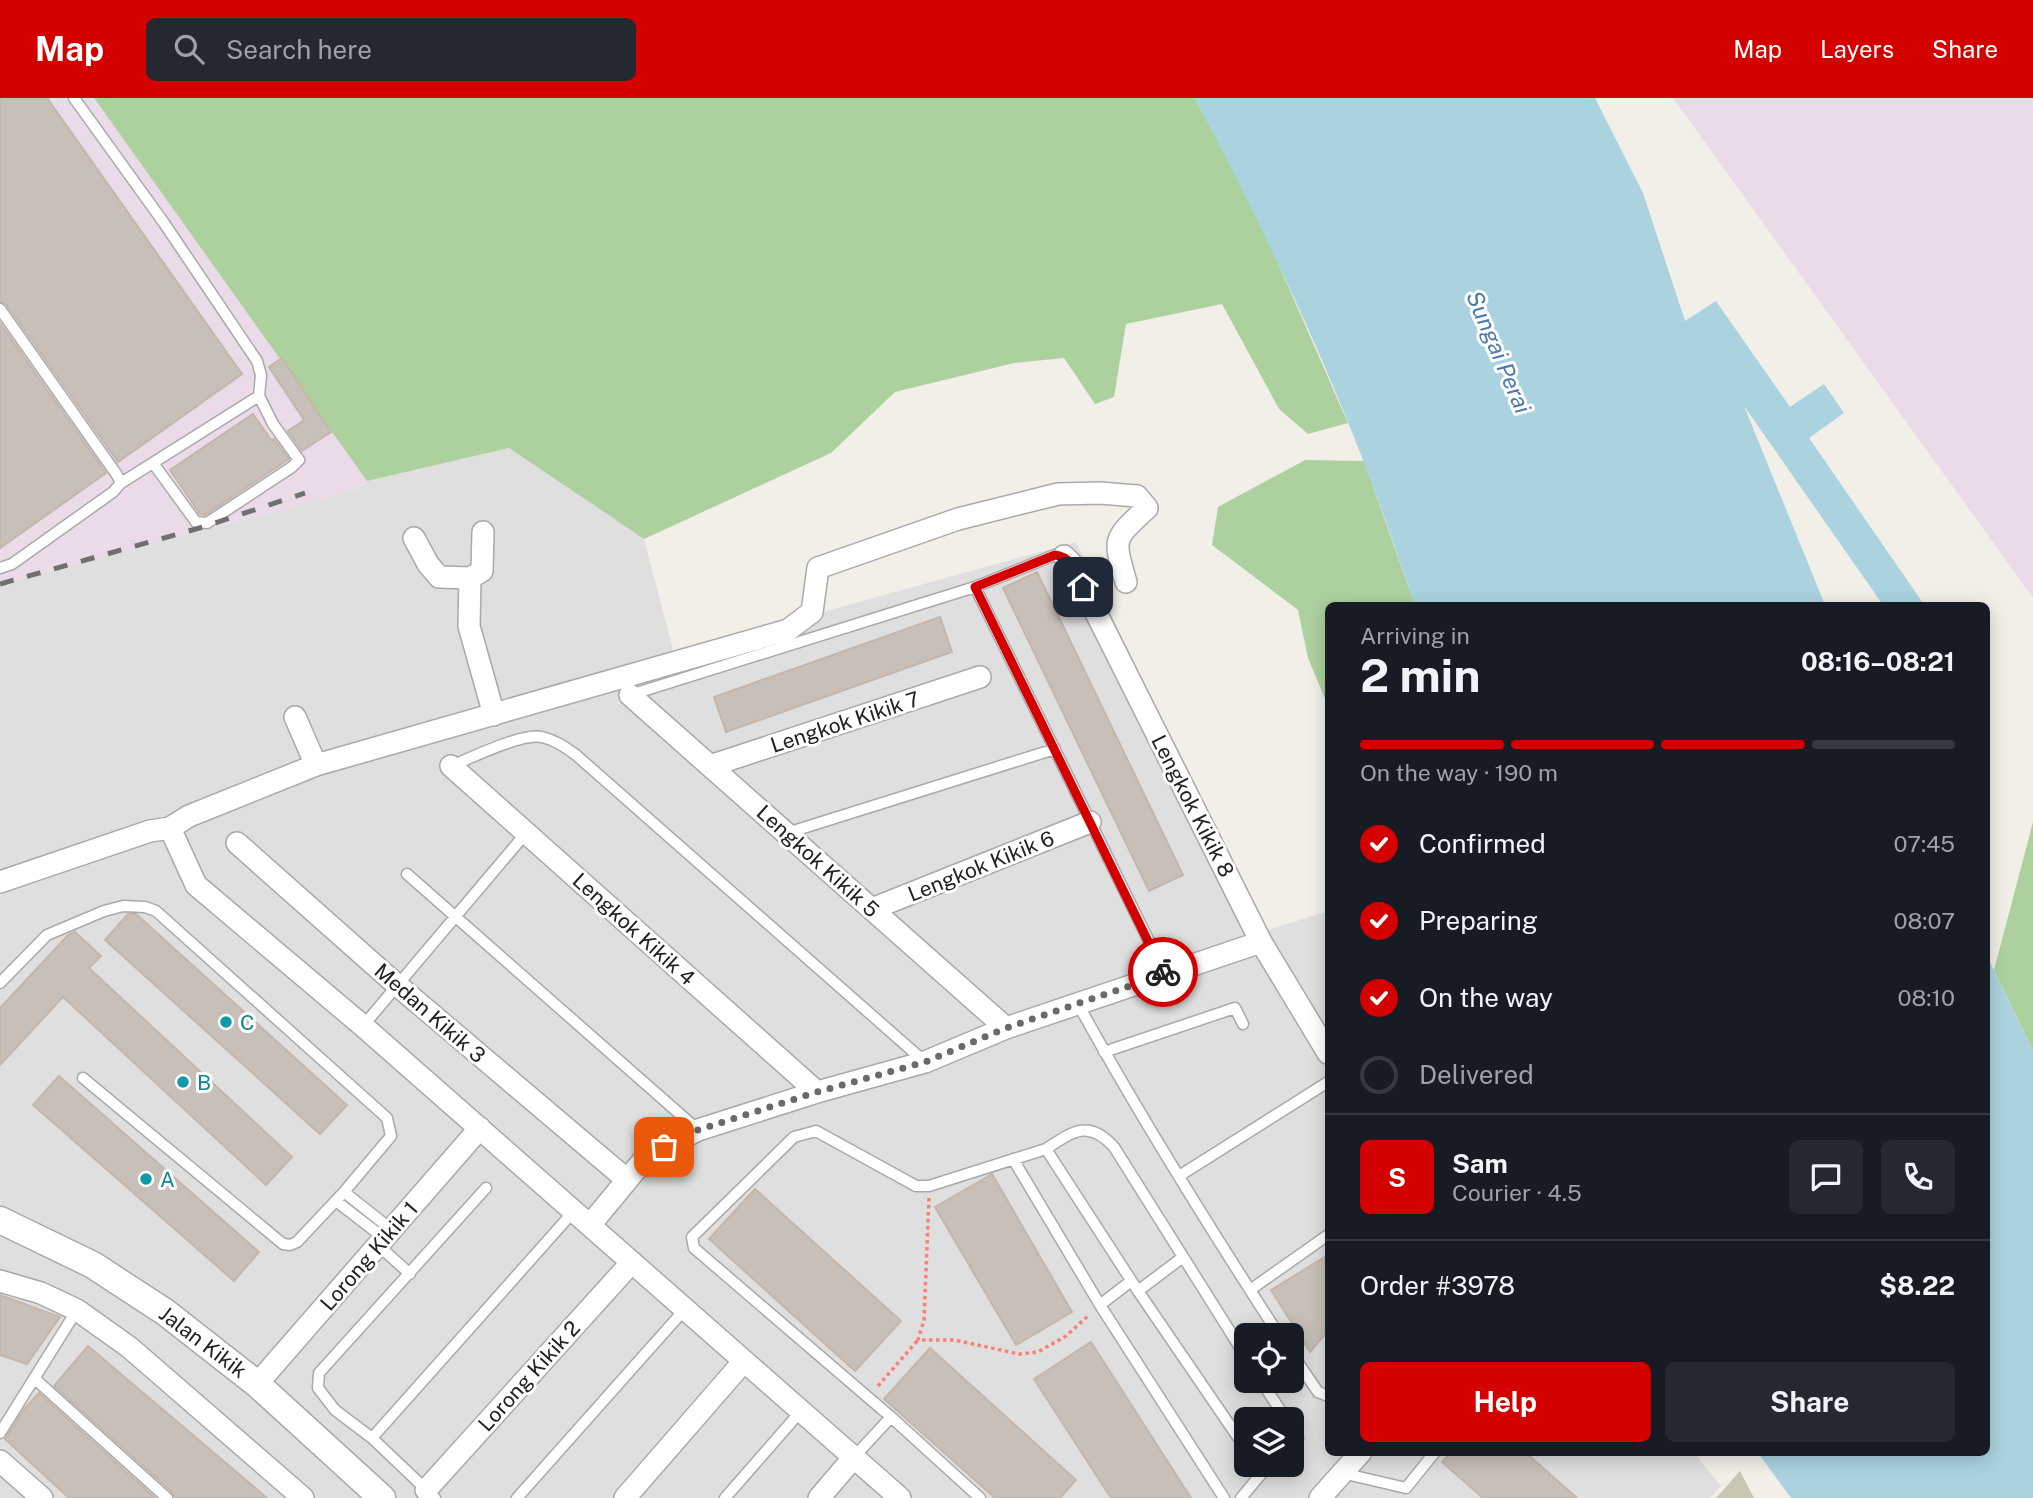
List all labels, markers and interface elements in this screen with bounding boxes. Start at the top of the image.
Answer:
search box [146,18,636,81]
text: Map [35,30,104,68]
icon: search [170,30,208,68]
text: Search here [226,34,372,65]
text: Map [1733,35,1782,63]
text: Layers [1820,35,1894,63]
text: Share [1932,35,1998,63]
water label: Sungai Perai [1461,287,1537,418]
pin [1053,557,1113,617]
icon: home [1064,568,1102,606]
text: Arriving in [1360,622,1470,649]
text: 08:16–08:21 [1801,646,1955,677]
text: 2 min [1360,648,1480,702]
street label: Lengkok Kikik 7 [767,686,923,758]
street label: Lengkok Kikik 8 [1146,731,1240,881]
text: On the way · 190 m [1360,759,1558,786]
street label: Lengkok Kikik 5 [752,800,884,922]
street label: Lengkok Kikik 6 [904,825,1058,907]
icon: check [1360,825,1398,863]
text: Confirmed [1419,828,1546,859]
text: 07:45 [1894,830,1955,857]
street label: Lengkok Kikik 4 [568,868,700,990]
icon: check [1360,902,1398,940]
text: Preparing [1419,905,1538,936]
text: 08:07 [1894,907,1955,934]
courier [1128,937,1198,1007]
icon: bike [1144,953,1182,991]
street label: Medan Kikik 3 [369,958,491,1068]
icon: check [1360,979,1398,1017]
text: On the way [1419,982,1553,1013]
text: 08:10 [1898,984,1955,1011]
place label: C [240,1010,254,1035]
marker: C [218,1014,234,1030]
text: Delivered [1419,1059,1534,1090]
place label: B [197,1070,211,1095]
marker: B [175,1074,191,1090]
pin [634,1117,694,1177]
icon: bag [645,1128,683,1166]
button: chat [1789,1140,1863,1214]
button: phone [1881,1140,1955,1214]
text: Sam [1452,1148,1508,1179]
text: S [1388,1162,1406,1193]
place label: A [160,1167,175,1192]
marker: A [138,1171,154,1187]
text: Courier · 4.5 [1452,1179,1582,1206]
street label: Lorong Kikik 1 [315,1196,423,1316]
text: Order #3978 [1360,1270,1515,1301]
text: $8.22 [1879,1270,1955,1301]
street label: Jalan Kikik [154,1301,252,1383]
street label: Lorong Kikik 2 [473,1316,585,1436]
map controls [1234,1323,1304,1477]
button: locate [1234,1323,1304,1393]
button: Help [1360,1362,1651,1442]
button: Share [1665,1362,1955,1442]
button: layers [1234,1407,1304,1477]

